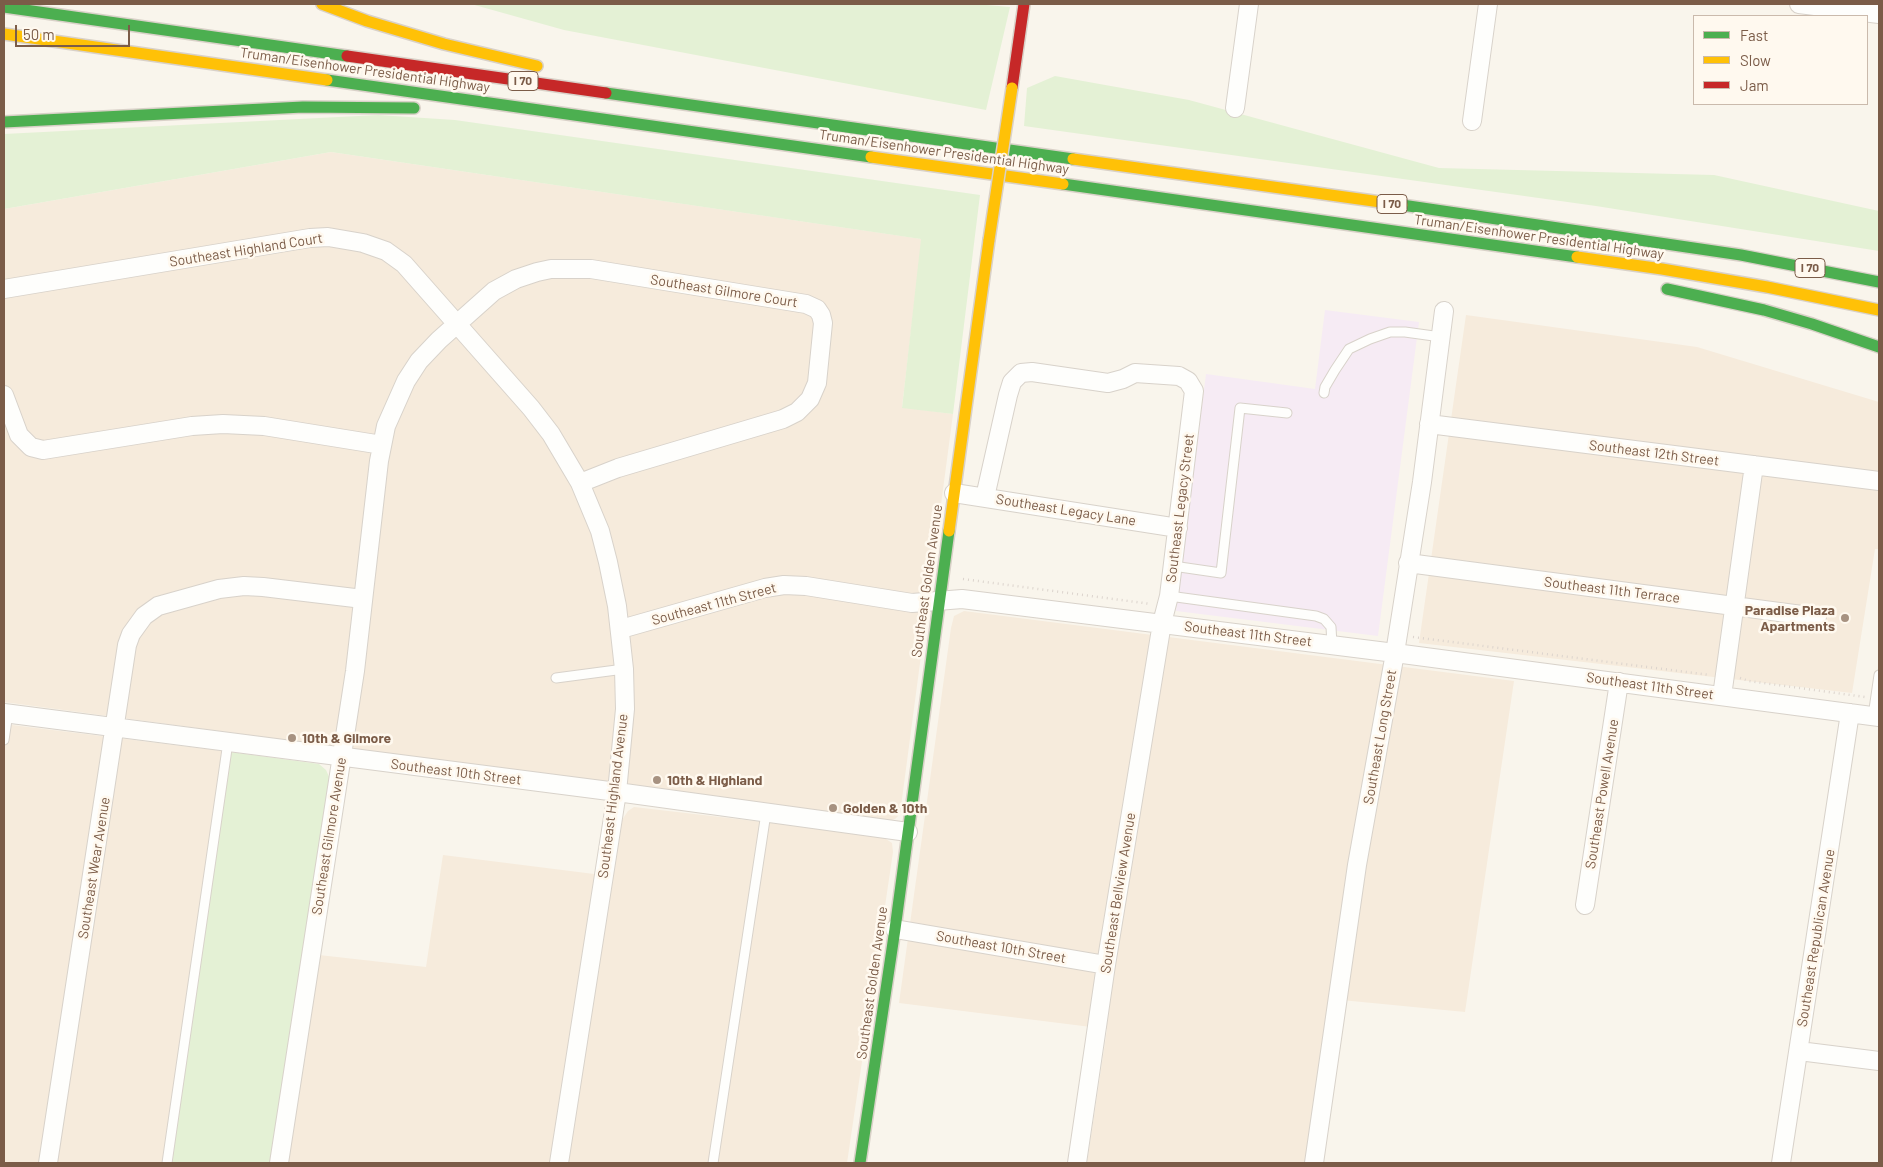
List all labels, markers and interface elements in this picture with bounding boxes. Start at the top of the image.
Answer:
scale bar [18,15,132,47]
legend [1693,15,1868,105]
text: 50 m [23,25,55,43]
text: Fast [1740,26,1768,44]
street label: Truman/Eisenhower Presidential Highway [239,44,491,96]
text: Slow [1740,51,1771,69]
road number: I 70 [508,72,538,90]
text: Jam [1740,76,1769,94]
street label: Truman/Eisenhower Presidential Highway [818,126,1070,178]
road number: I 70 [1377,194,1407,213]
street label: Truman/Eisenhower Presidential Highway [1413,211,1665,263]
street label: Southeast Highland Court [168,230,324,270]
road number: I 70 [1795,258,1825,278]
street label: Southeast Gilmore Court [649,271,799,311]
street label: Southeast Legacy Street [1163,433,1197,583]
street label: Southeast 12th Street [1588,437,1720,469]
street label: Southeast Legacy Lane [995,491,1137,529]
street label: Southeast Golden Avenue [908,503,946,659]
street label: Southeast 11th Terrace [1543,573,1681,607]
street label: Southeast 11th Street [650,579,778,629]
place label: Paradise Plaza Apartments [1745,602,1835,634]
marker: Paradise Plaza Apartments [1839,612,1851,624]
street label: Southeast 11th Street [1183,618,1313,650]
street label: Southeast Long Street [1360,668,1400,806]
street label: Southeast 11th Street [1585,669,1715,703]
street label: Southeast Highland Avenue [595,713,631,879]
street label: Southeast Powell Avenue [1582,718,1622,870]
place label: 10th & Gilmore [302,730,391,746]
marker: 10th & Gilmore [286,732,298,744]
street label: Southeast Gilmore Avenue [308,756,350,916]
street label: Southeast 10th Street [390,756,522,788]
place label: 10th & Highland [667,772,763,788]
marker: 10th & Highland [651,774,663,786]
street label: Southeast Wear Avenue [74,796,114,940]
place label: Golden & 10th [843,800,927,816]
marker: Golden & 10th [827,802,839,814]
street label: Southeast Bellview Avenue [1097,811,1139,975]
street label: Southeast Republican Avenue [1794,848,1838,1028]
street label: Southeast Golden Avenue [853,905,891,1061]
street label: Southeast 10th Street [935,927,1067,967]

